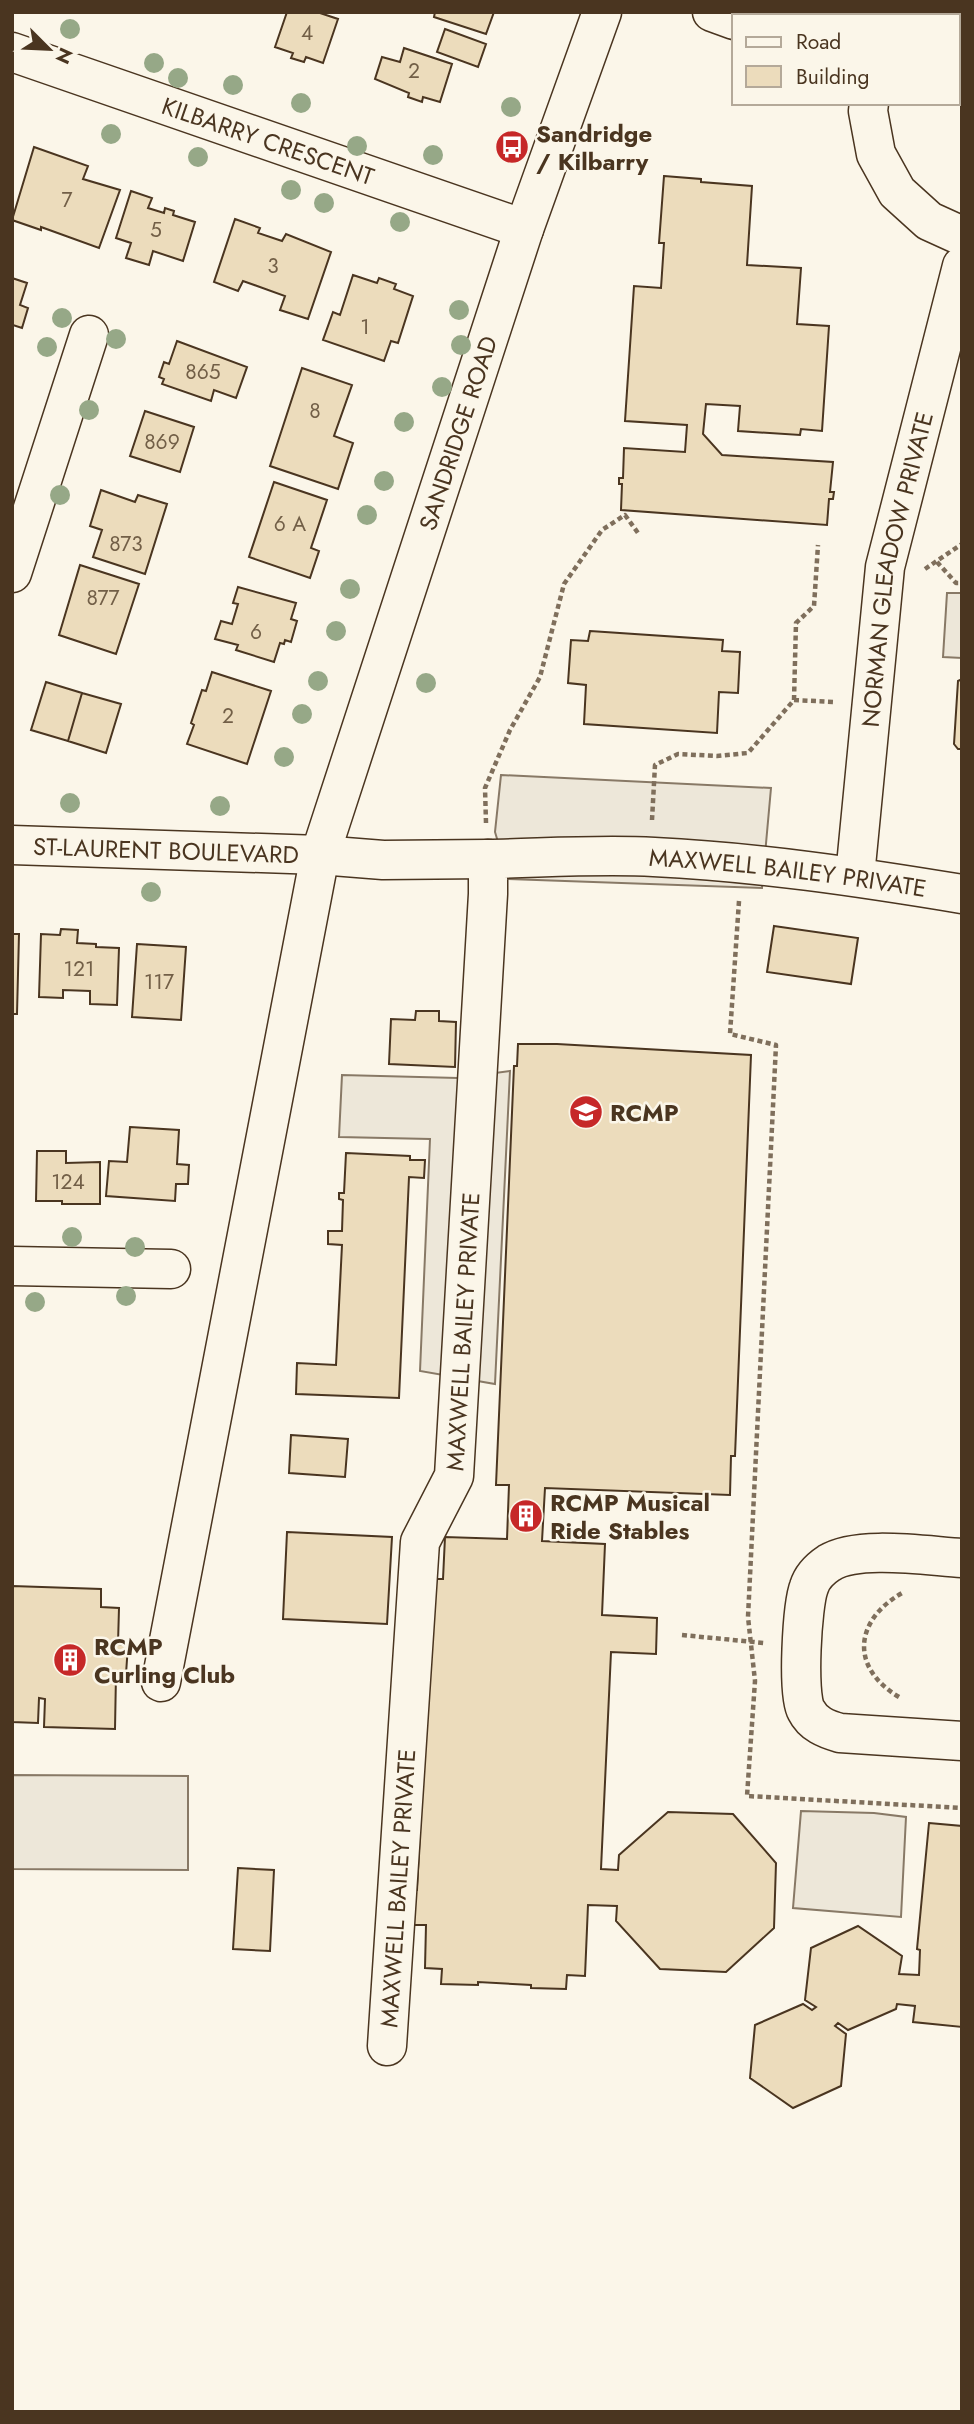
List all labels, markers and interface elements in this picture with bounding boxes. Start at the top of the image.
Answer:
north arrow [14,14,84,84]
legend [732,14,960,105]
house number: 4 [301,18,313,48]
text: Road [796,27,841,57]
text: N [49,43,79,68]
house number: 2 [408,56,420,86]
text: Building [796,62,869,92]
street label: KILBARRY CRESCENT [157,88,379,193]
place label: Sandridge / Kilbarry [536,116,652,179]
bus stop icon: Sandridge / Kilbarry [493,128,531,166]
house number: 7 [61,185,73,215]
house number: 5 [150,215,162,245]
house number: 3 [267,251,279,281]
house number: 1 [360,312,370,342]
street label: SANDRIDGE ROAD [410,331,506,535]
house number: 865 [185,357,221,387]
house number: 8 [309,396,321,426]
street label: NORMAN GLEADOW PRIVATE [852,408,942,729]
house number: 869 [144,427,180,457]
house number: 6 A [274,509,306,539]
house number: 873 [109,529,143,559]
house number: 877 [86,583,120,613]
house number: 6 [250,617,262,647]
house number: 2 [222,701,234,731]
street label: ST-LAURENT BOULEVARD [32,828,299,872]
street label: MAXWELL BAILEY PRIVATE [648,839,929,905]
house number: 121 [64,954,94,984]
house number: 117 [144,967,174,997]
school or university icon: RCMP [567,1093,605,1131]
place label: RCMP [610,1095,679,1130]
house number: 124 [51,1167,85,1197]
street label: MAXWELL BAILEY PRIVATE [437,1191,488,1472]
place label: RCMP Musical Ride Stables [550,1485,710,1548]
building icon: RCMP Musical Ride Stables [507,1497,545,1535]
place label: RCMP Curling Club [94,1629,235,1692]
building icon: RCMP Curling Club [51,1641,89,1679]
street label: MAXWELL BAILEY PRIVATE [371,1748,424,2029]

